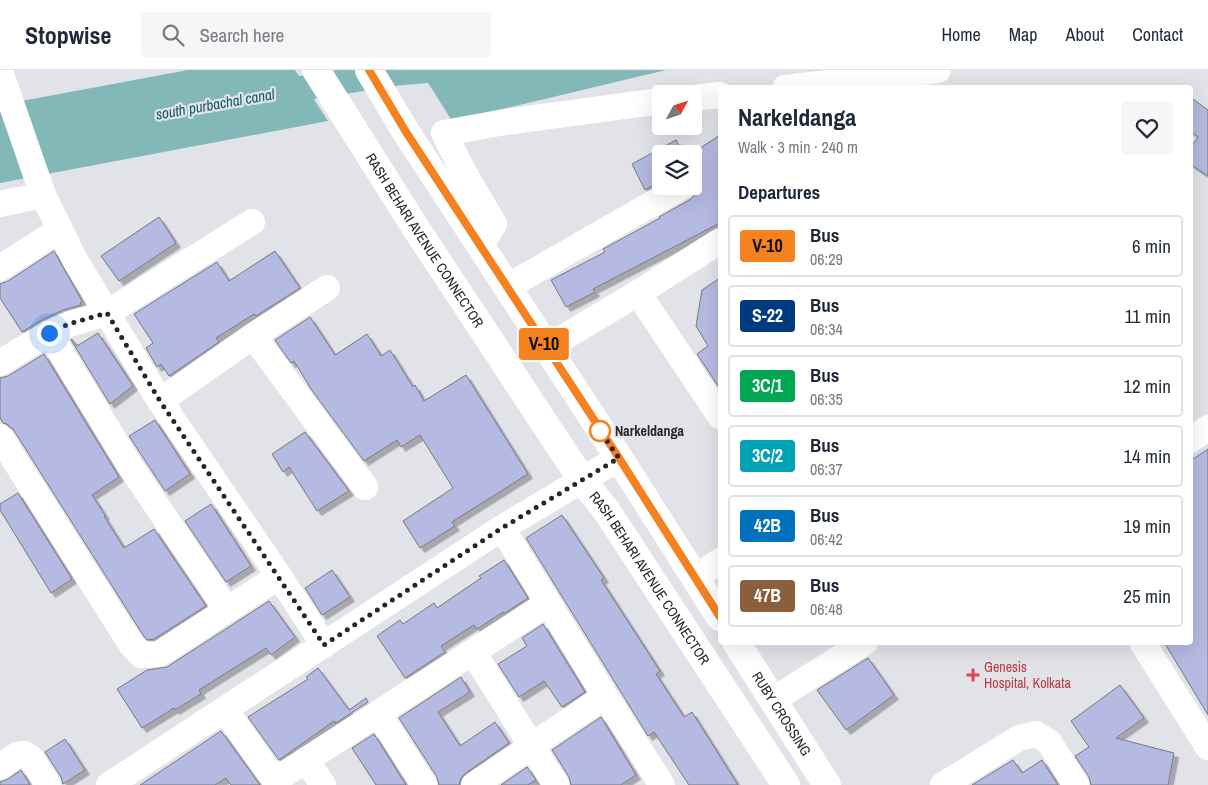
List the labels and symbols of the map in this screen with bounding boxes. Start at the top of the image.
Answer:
water label: south purbachal canal [154,83,276,125]
north arrow [652,85,702,135]
street label: RASH BEHARI AVENUE CONNECTOR [362,150,488,331]
your location [37,321,62,346]
line badge: V-10 [509,328,579,360]
marker: Narkeldanga [589,420,611,442]
place label: Narkeldanga [615,422,685,440]
street label: RASH BEHARI AVENUE CONNECTOR [586,488,714,668]
place label: Genesis Hospital, Kolkata [984,658,1071,692]
street label: RUBY CROSSING [748,668,815,759]
marker: Genesis Hospital, Kolkata [966,668,980,682]

